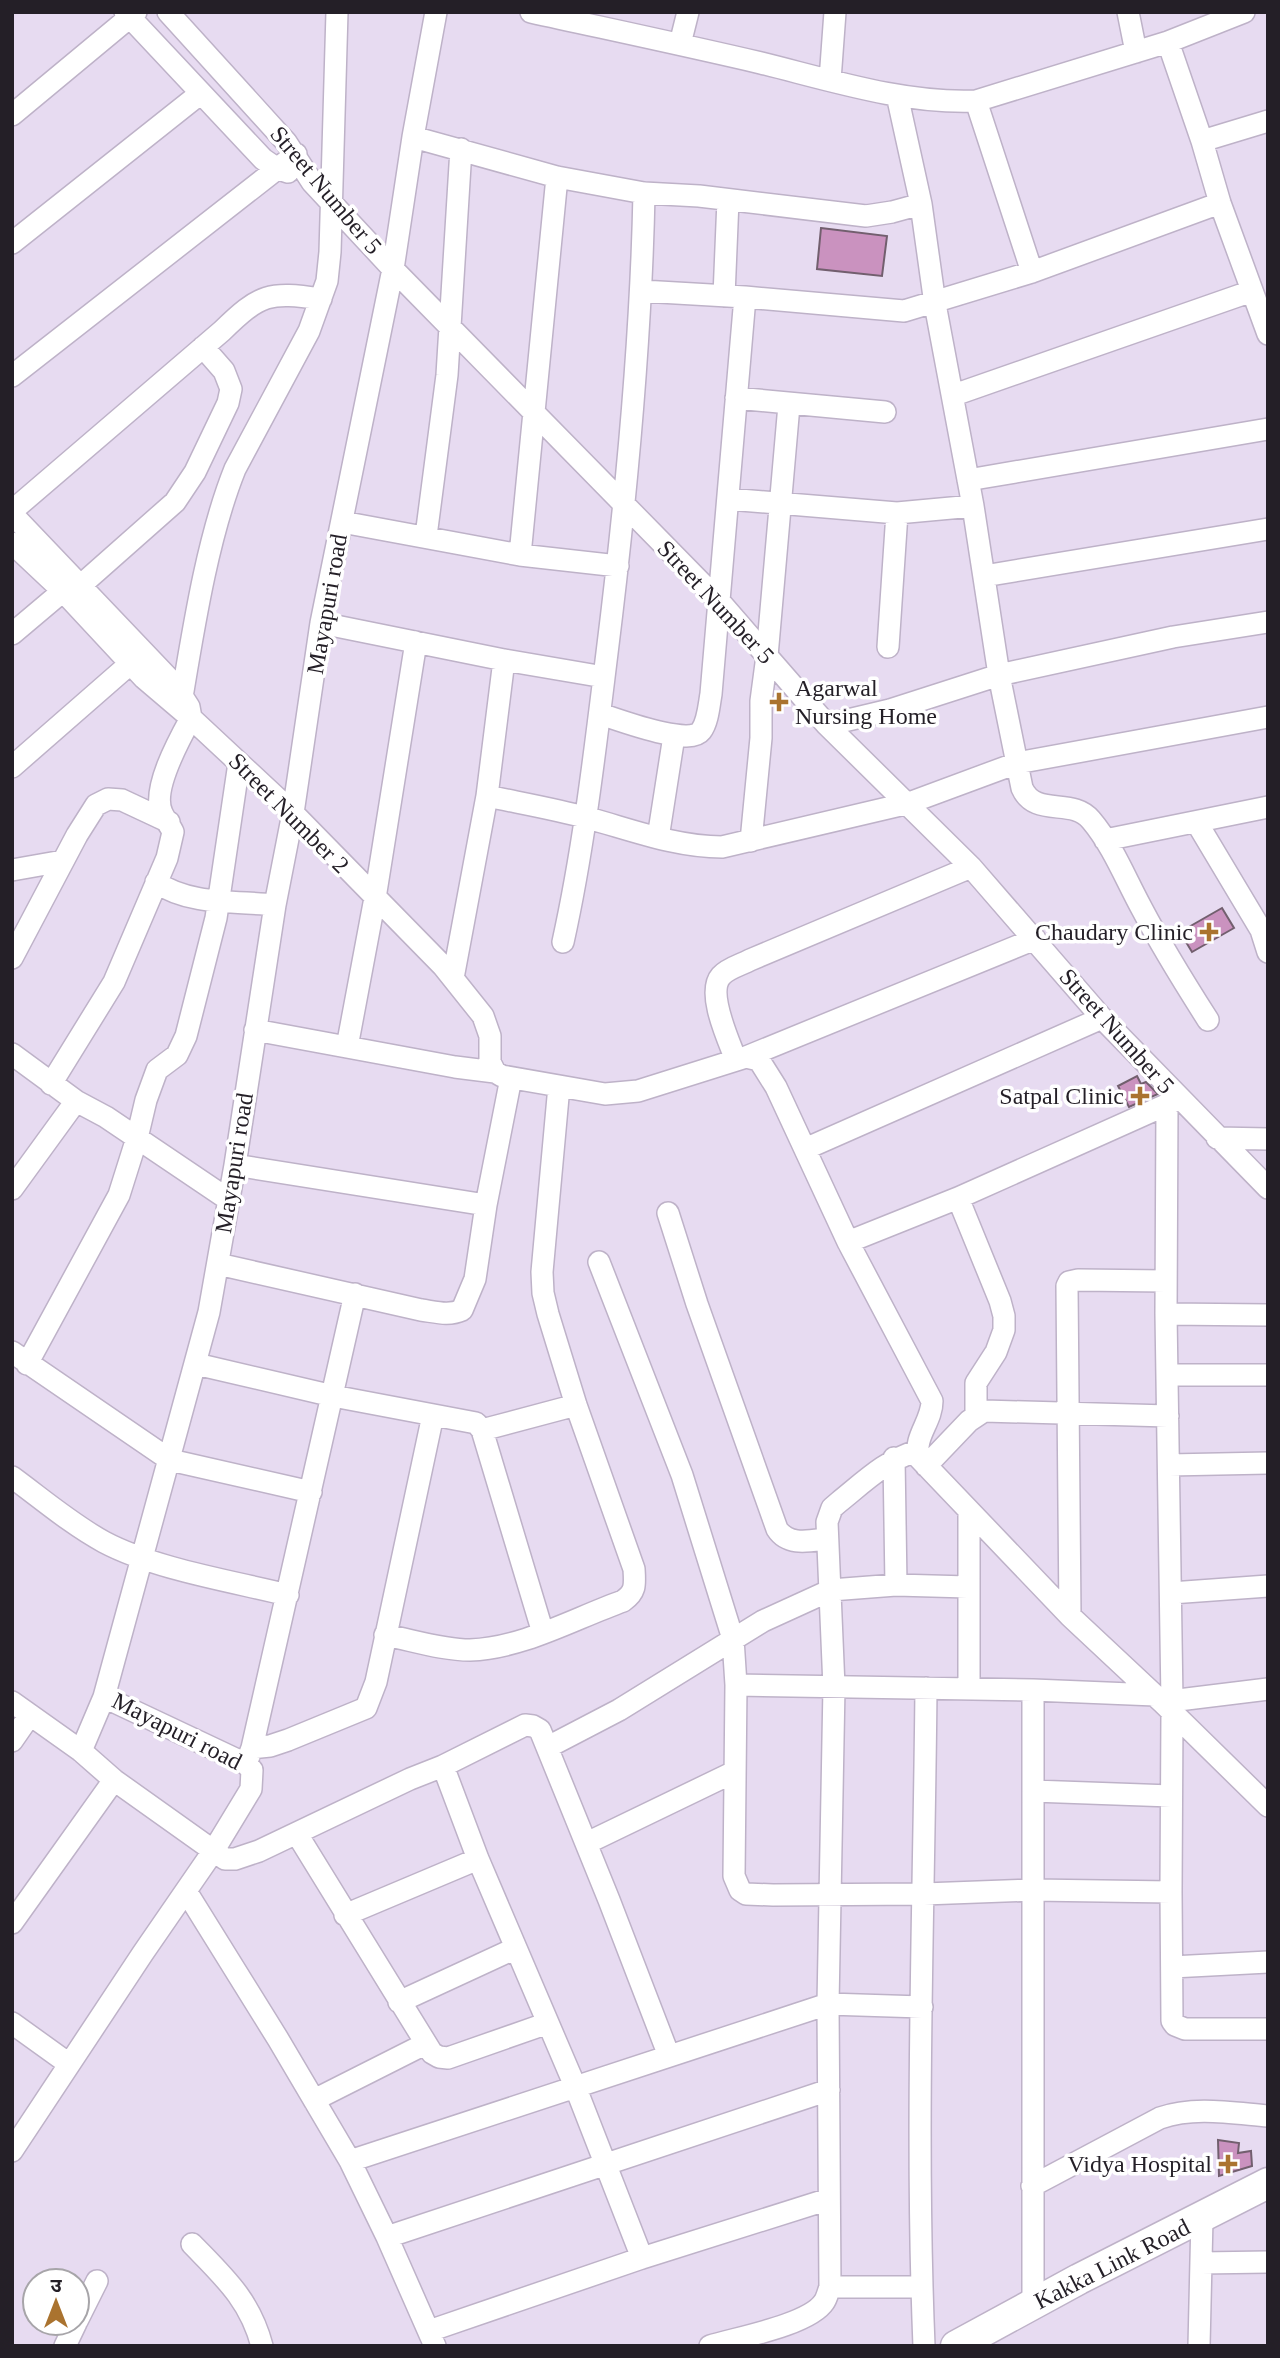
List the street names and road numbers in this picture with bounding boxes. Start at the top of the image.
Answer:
street label: Street Number 5 [265,121,387,259]
street label: Mayapuri road [302,532,352,676]
street label: Street Number 5 [652,535,780,669]
street label: Street Number 2 [224,748,354,878]
street label: Street Number 5 [1054,963,1180,1099]
street label: Mayapuri road [210,1091,258,1235]
street label: Mayapuri road [108,1687,246,1775]
street label: Kakka Link Road [1030,2214,1194,2314]

